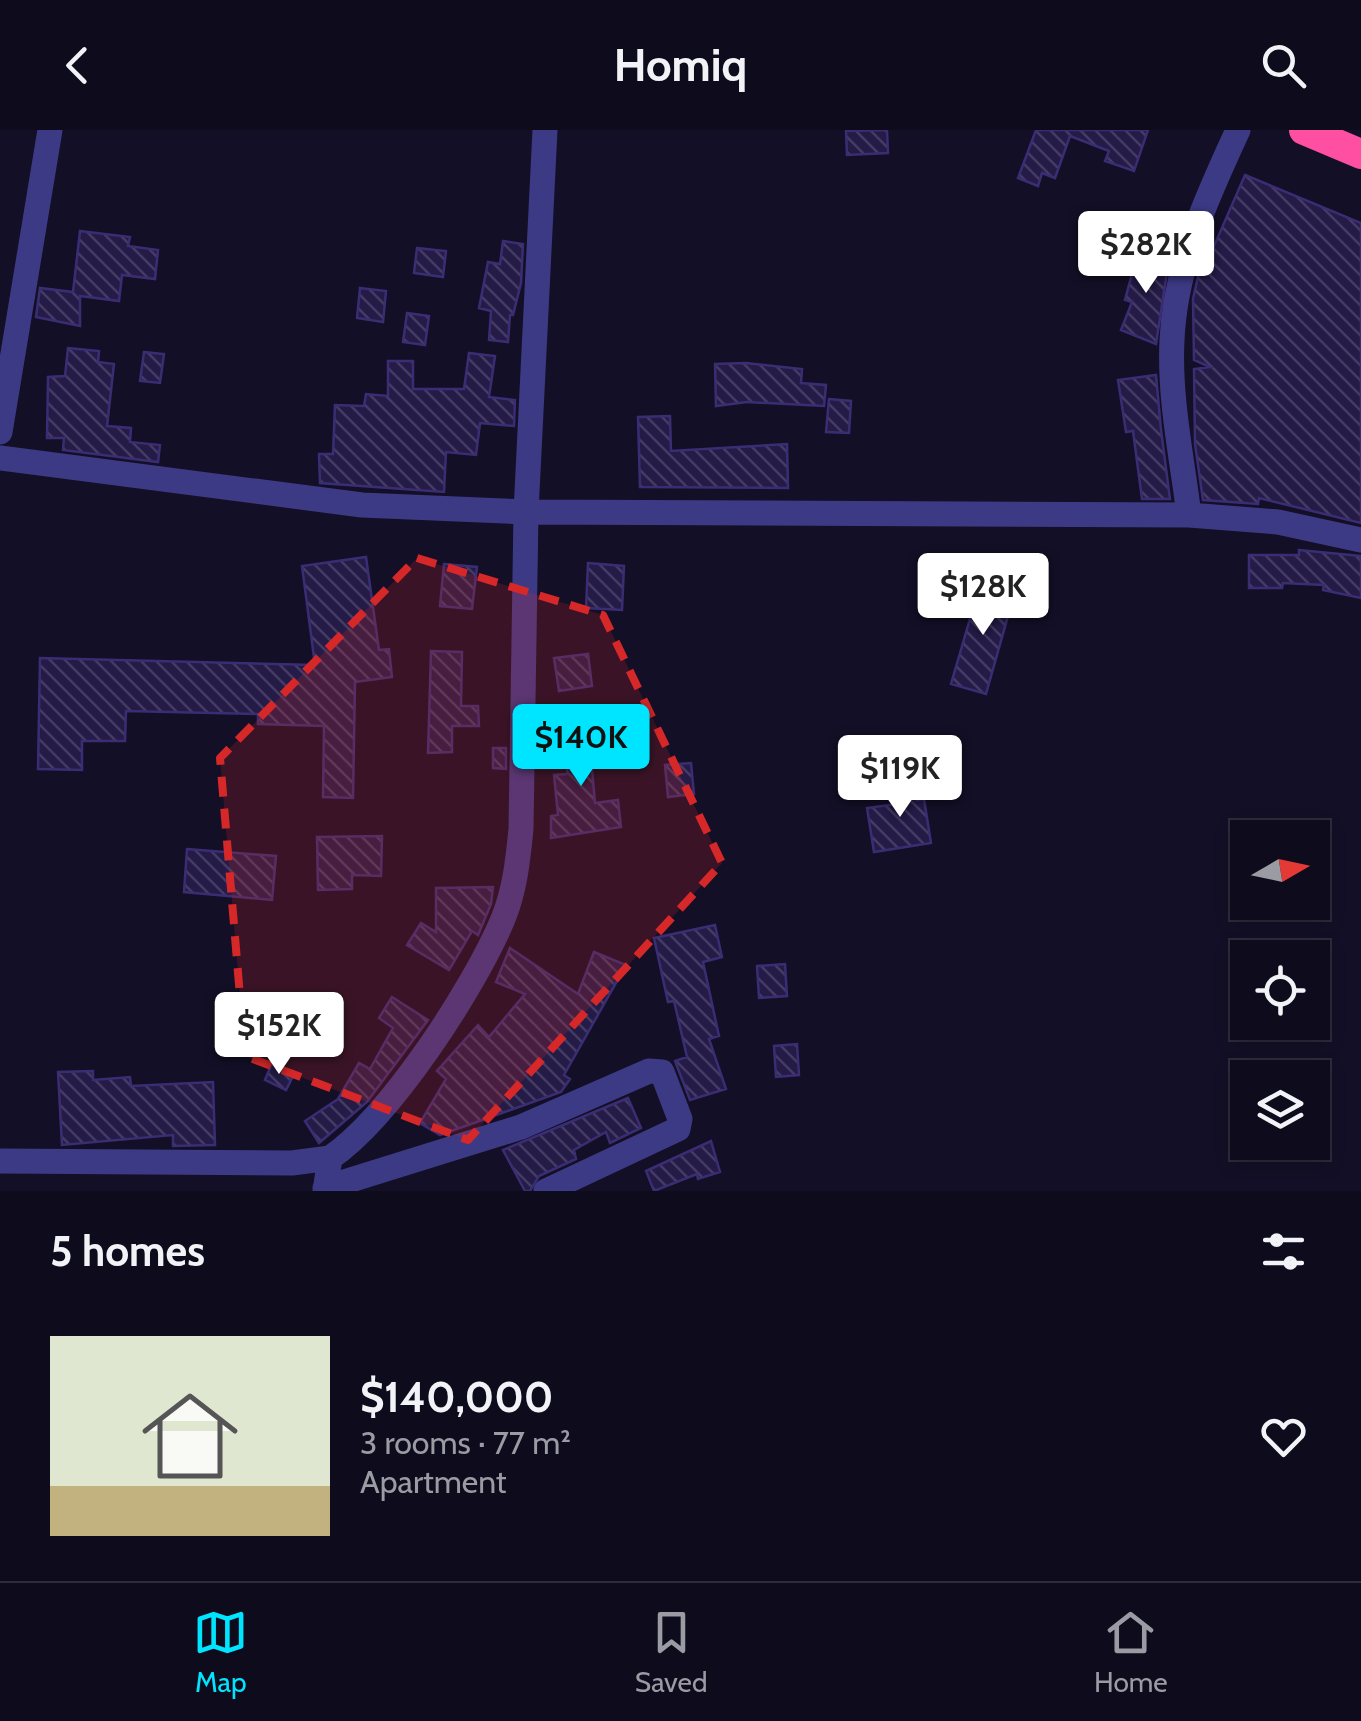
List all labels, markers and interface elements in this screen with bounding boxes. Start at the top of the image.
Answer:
icon: back [50,38,105,93]
text: Homiq [614,38,747,92]
icon: search [1256,38,1311,93]
pin: $282K [1076,211,1216,296]
text: $282K [1100,224,1192,263]
pin: $128K [913,553,1053,638]
text: $128K [940,566,1026,605]
pin: $140K [511,704,651,789]
text: $140K [535,717,627,756]
pin: $119K [830,735,970,820]
text: $119K [860,748,940,787]
north arrow [1230,820,1330,920]
map controls [1230,820,1330,1160]
button: locate [1230,940,1330,1040]
pin: $152K [209,992,349,1077]
text: $152K [237,1005,321,1044]
button: layers [1230,1060,1330,1160]
icon: filters [1256,1224,1311,1279]
text: 5 homes [50,1225,205,1277]
text: $140,000 [360,1371,553,1423]
icon: home [130,1376,250,1496]
icon: heart [1256,1409,1311,1464]
text: 3 rooms · 77 m² [360,1423,571,1462]
text: Apartment [360,1462,507,1501]
tab: Map [193,1605,248,1699]
tab: Saved [635,1605,708,1699]
tab: Home [1094,1605,1168,1699]

